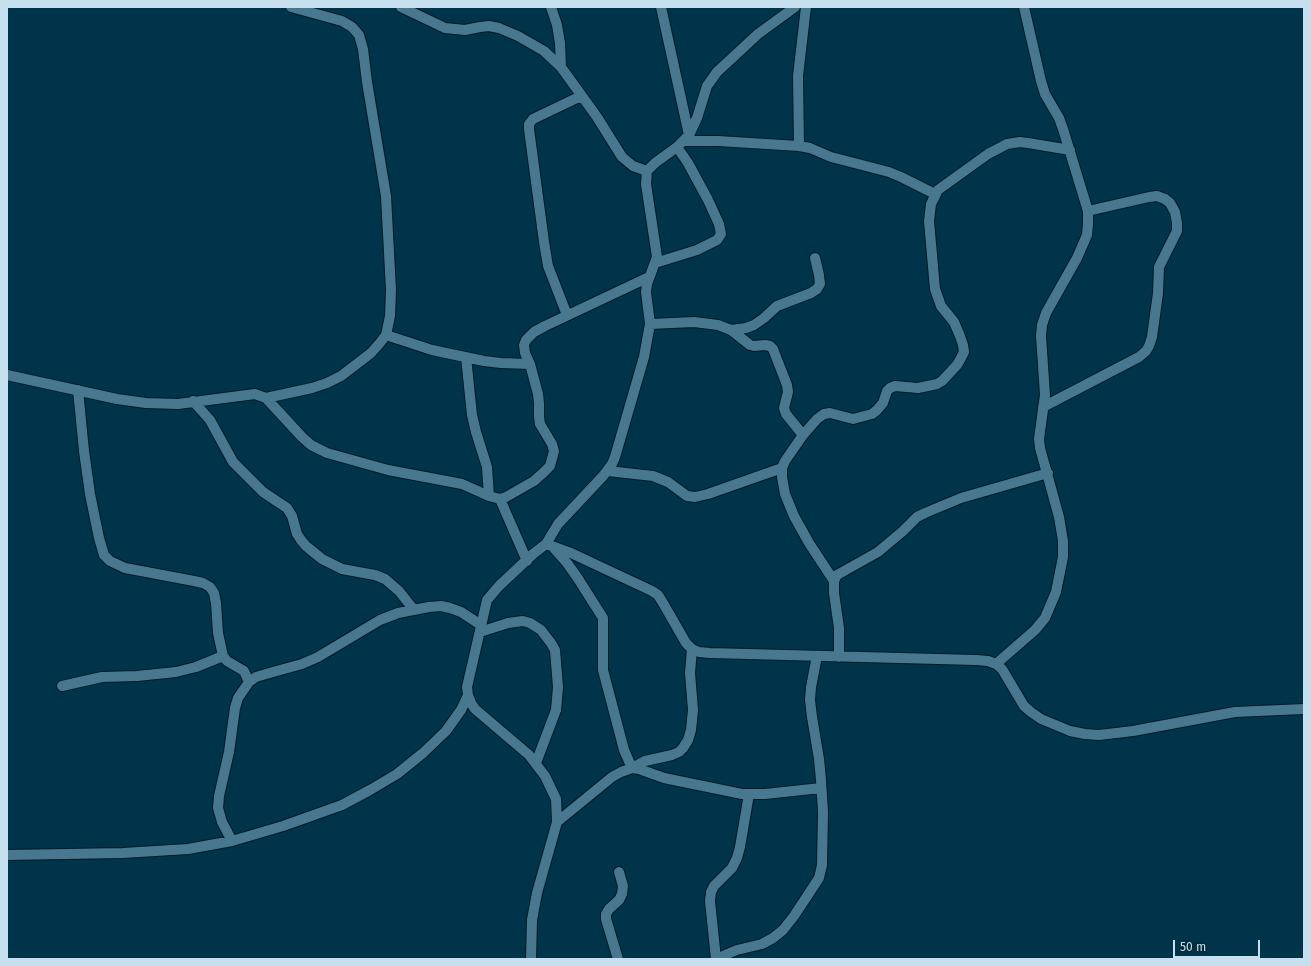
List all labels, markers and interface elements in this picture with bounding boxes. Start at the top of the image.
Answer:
scale bar [1175,932,1262,958]
text: 50 m [1180,940,1206,954]

